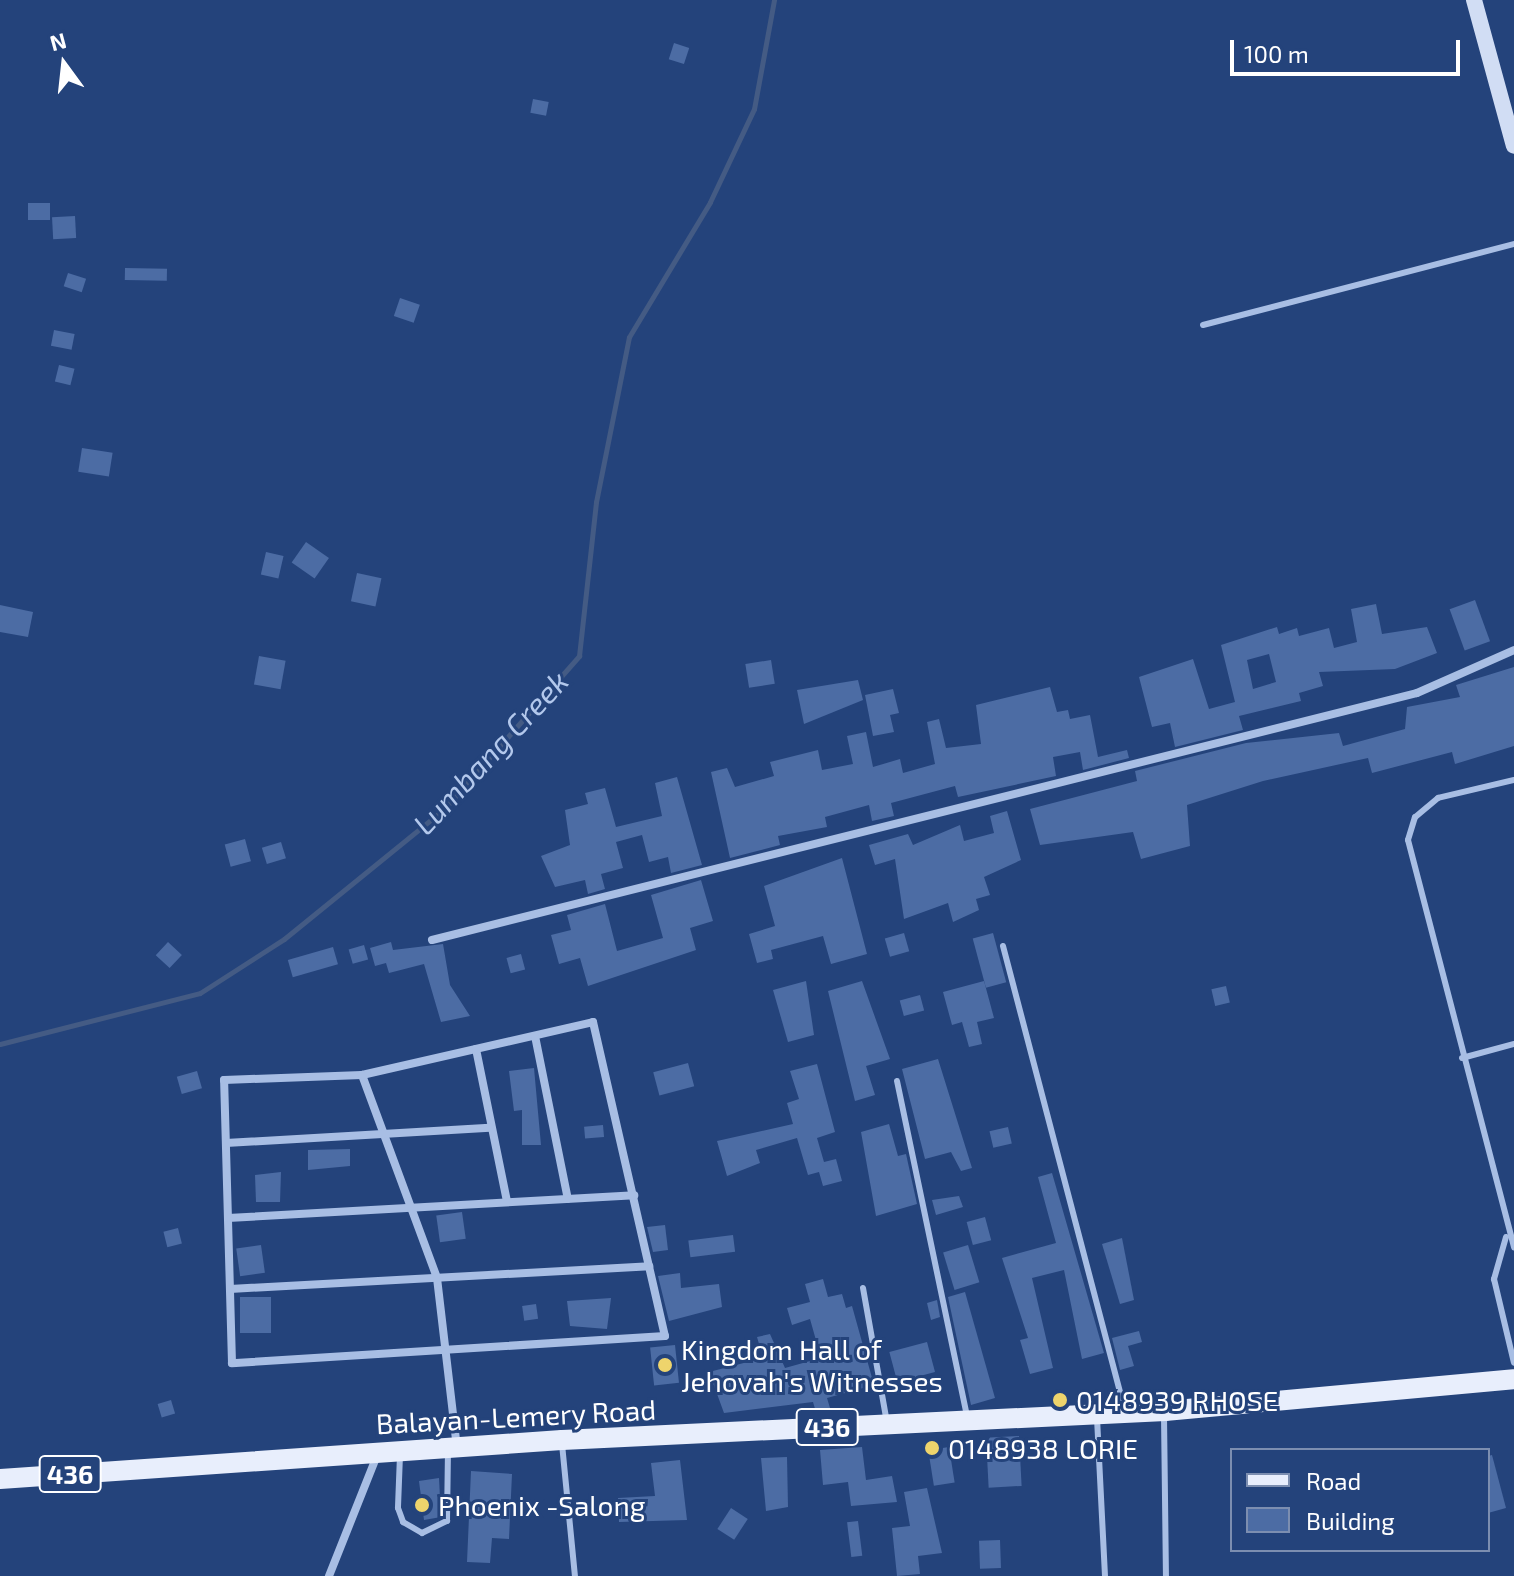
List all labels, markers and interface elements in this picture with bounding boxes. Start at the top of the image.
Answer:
north arrow [24,24,104,104]
scale bar [1234,24,1464,74]
text: N [47,26,69,55]
text: 100 m [1244,39,1309,68]
water label: Lumbang Creek [405,663,575,841]
place label: Kingdom Hall of Jehovah's Witnesses [681,1332,943,1398]
marker: Kingdom Hall of Jehovah's Witnesses [656,1356,674,1374]
place label: 0148939 RHOSE [1076,1383,1278,1417]
marker: 0148939 RHOSE [1051,1391,1069,1409]
street label: Balayan-Lemery Road [375,1392,657,1440]
road number: 436 [795,1405,859,1449]
place label: 0148938 LORIE [948,1431,1138,1465]
marker: 0148938 LORIE [923,1439,941,1457]
legend [1230,1448,1490,1552]
road number: 436 [38,1452,102,1496]
text: Road [1306,1466,1361,1495]
place label: Phoenix -Salong [438,1488,645,1522]
marker: Phoenix -Salong [413,1496,431,1514]
text: Building [1306,1506,1395,1535]

